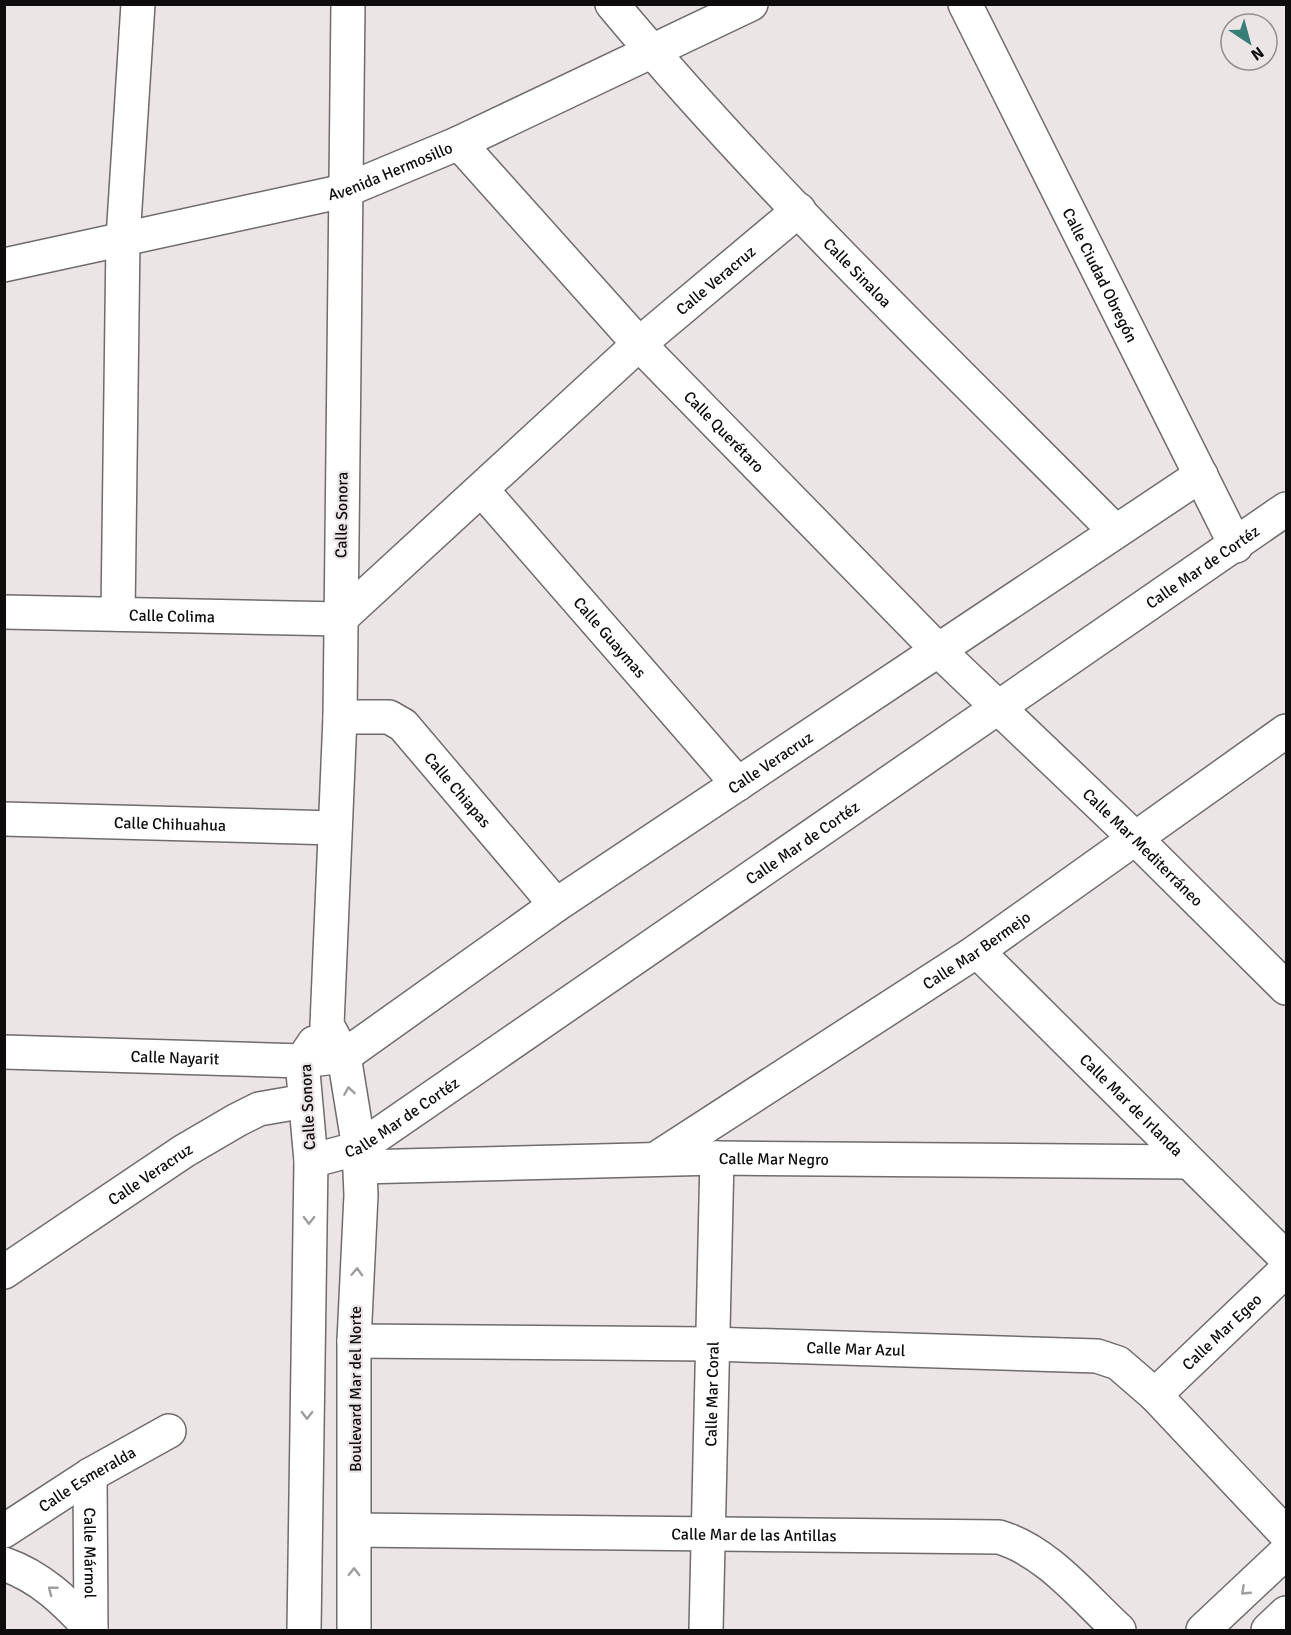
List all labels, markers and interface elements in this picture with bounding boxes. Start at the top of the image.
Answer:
north arrow [1219,12,1279,72]
text: N [1247,42,1268,65]
street label: Avenida Hermosillo [326,138,456,205]
street label: Calle Ciudad Obregón [1058,205,1142,346]
street label: Calle Sinaloa [819,234,895,312]
street label: Calle Veracruz [672,242,760,320]
street label: Calle Querétaro [679,387,768,477]
street label: Calle Sonora [331,472,353,558]
street label: Calle Mar de Cortéz [1142,521,1264,614]
street label: Calle Guaymas [569,593,650,682]
street label: Calle Colima [129,606,215,627]
street label: Calle Veracruz [724,728,817,799]
street label: Calle Chiapas [420,749,495,832]
street label: Calle Mar Mediterráneo [1078,784,1207,911]
street label: Calle Mar de Cortéz [742,797,863,889]
street label: Calle Chihuahua [114,813,226,836]
street label: Calle Mar Bermejo [919,907,1035,994]
street label: Calle Nayarit [130,1047,220,1070]
street label: Calle Mar de Irlanda [1075,1050,1187,1161]
street label: Calle Sonora [296,1063,320,1151]
street label: Calle Mar de Cortéz [343,1073,463,1162]
one-way arrow [344,1086,356,1095]
street label: Calle Veracruz [104,1139,197,1210]
street label: Calle Mar Negro [719,1149,829,1170]
one-way arrow [303,1215,315,1224]
one-way arrow [351,1268,364,1277]
street label: Calle Mar Egeo [1178,1290,1266,1375]
street label: Boulevard Mar del Norte [346,1306,366,1472]
street label: Calle Mar Azul [806,1338,906,1361]
street label: Calle Mar Coral [701,1341,724,1447]
one-way arrow [301,1410,313,1419]
street label: Calle Esmeralda [35,1443,139,1517]
street label: Calle Mármol [79,1507,100,1599]
street label: Calle Mar de las Antillas [671,1524,837,1546]
one-way arrow [348,1568,360,1577]
one-way arrow [1241,1584,1252,1595]
one-way arrow [48,1587,59,1598]

